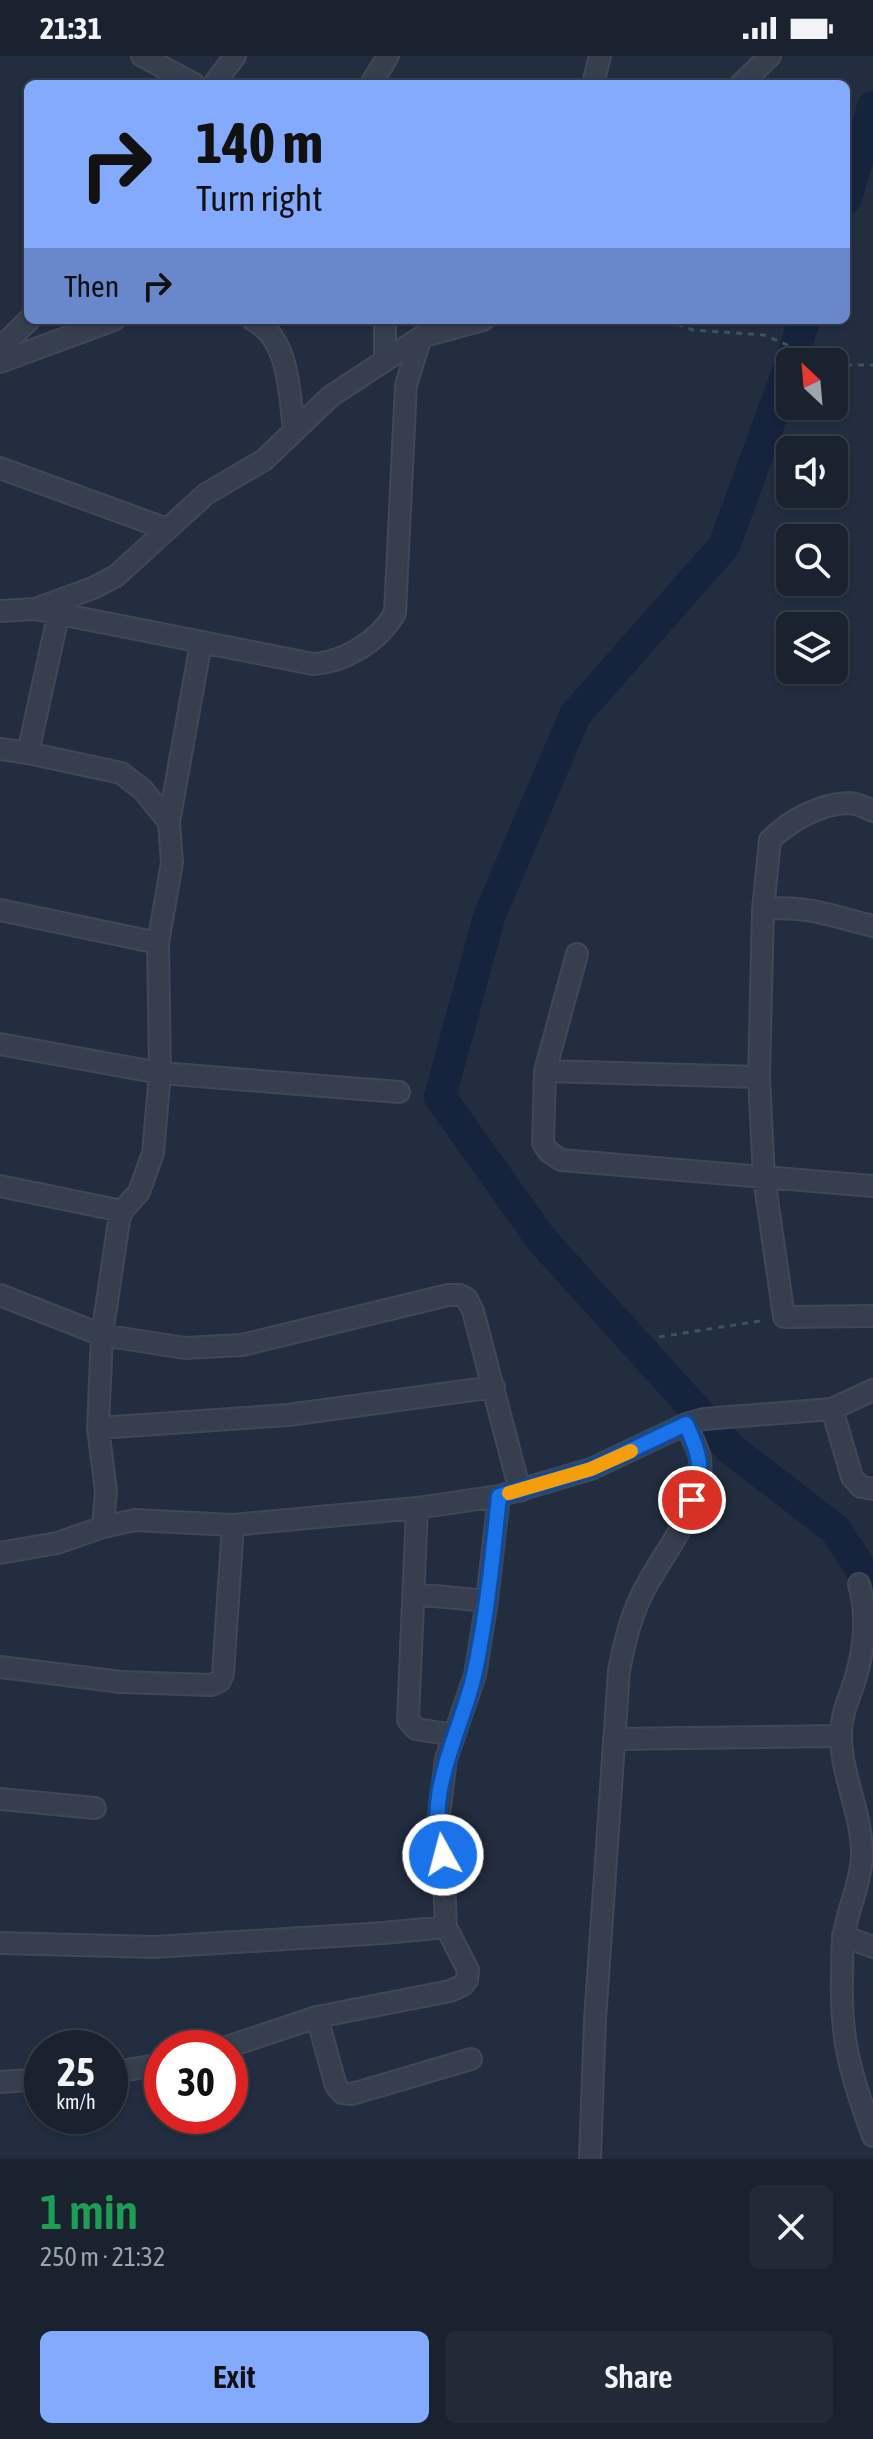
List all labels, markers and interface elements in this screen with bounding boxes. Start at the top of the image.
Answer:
text: 21:31 [40,11,102,45]
text: 140 m [196,111,323,175]
icon: right [64,112,168,216]
text: Turn right [196,177,323,219]
icon: right [135,264,179,308]
text: Then [64,269,119,303]
north arrow [776,348,848,420]
map controls [776,348,848,684]
button: sound [776,436,848,508]
button: search [776,524,848,596]
button: layers [776,612,848,684]
pin [658,1466,726,1534]
icon: arrive [670,1478,714,1522]
position arrow [401,1813,485,1897]
speed limit sign: 30 [144,2030,248,2134]
text: 25 [57,2049,95,2094]
text: km/h [56,2090,96,2113]
text: 1 min [40,2184,138,2239]
button: close [749,2185,833,2269]
text: 250 m · 21:32 [40,2242,165,2272]
button: Exit [40,2331,429,2423]
button: Share [445,2331,833,2423]

